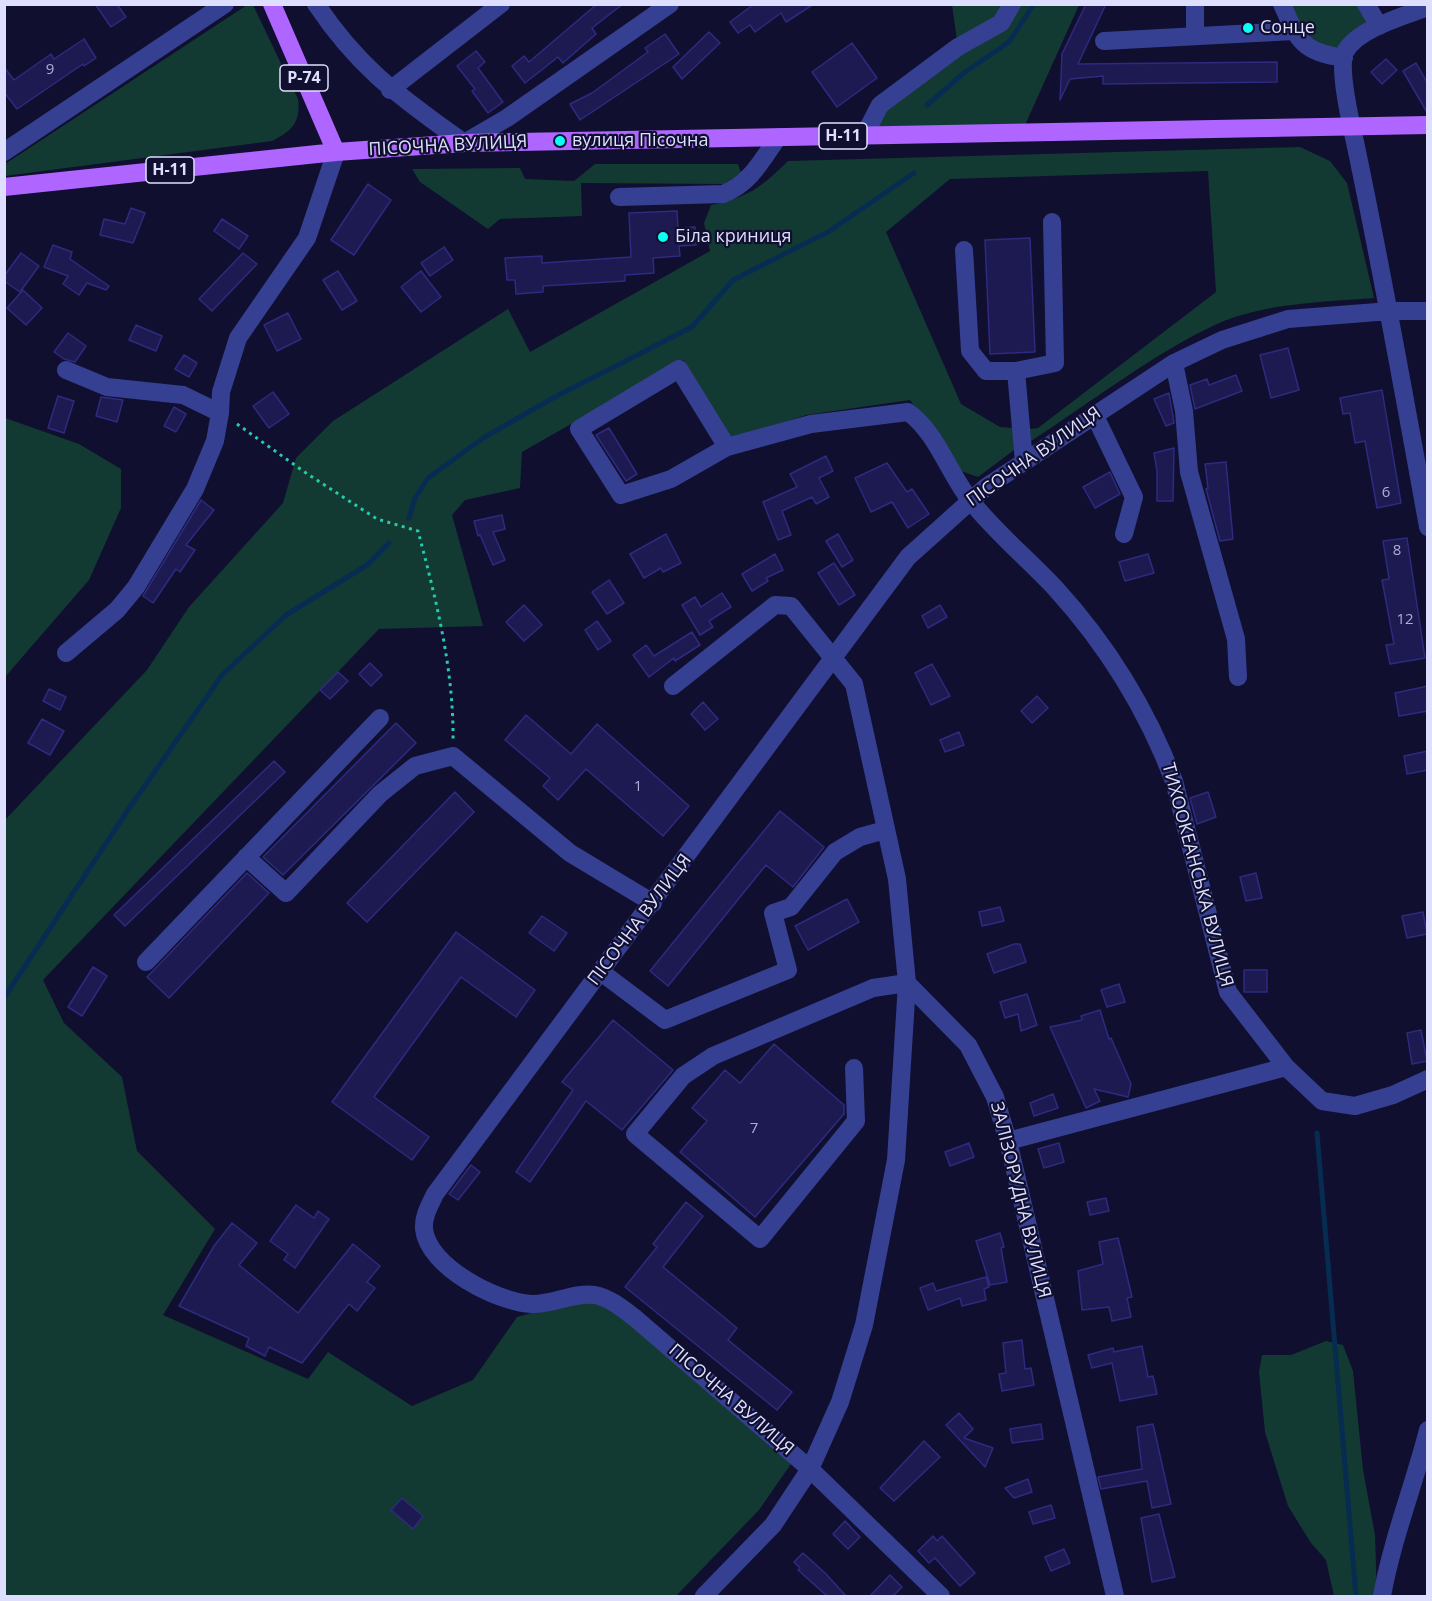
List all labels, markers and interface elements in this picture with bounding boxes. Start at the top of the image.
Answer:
place label: Сонце [1260,17,1315,39]
marker: Сонце [1241,21,1255,35]
house number: 9 [46,61,54,79]
road number: Р-74 [280,65,328,91]
road number: Н-11 [819,123,867,149]
place label: вулиця Пісочна [572,130,708,152]
street label: ПІСОЧНА ВУЛИЦЯ [368,131,528,161]
marker: вулиця Пісочна [553,134,567,148]
road number: Н-11 [146,157,194,183]
place label: Біла криниця [675,226,791,248]
marker: Біла криниця [656,230,670,244]
street label: ПІСОЧНА ВУЛИЦЯ [963,403,1105,511]
house number: 6 [1382,484,1390,502]
house number: 8 [1393,542,1401,560]
house number: 12 [1396,611,1414,629]
street label: ТИХООКЕАНСЬКА ВУЛИЦЯ [1157,761,1237,989]
house number: 1 [634,778,642,796]
street label: ПІСОЧНА ВУЛИЦЯ [584,850,696,990]
street label: ЗАЛІЗОРУДНА ВУЛИЦЯ [985,1100,1055,1300]
house number: 7 [750,1120,758,1138]
street label: ПІСОЧНА ВУЛИЦЯ [664,1340,798,1460]

